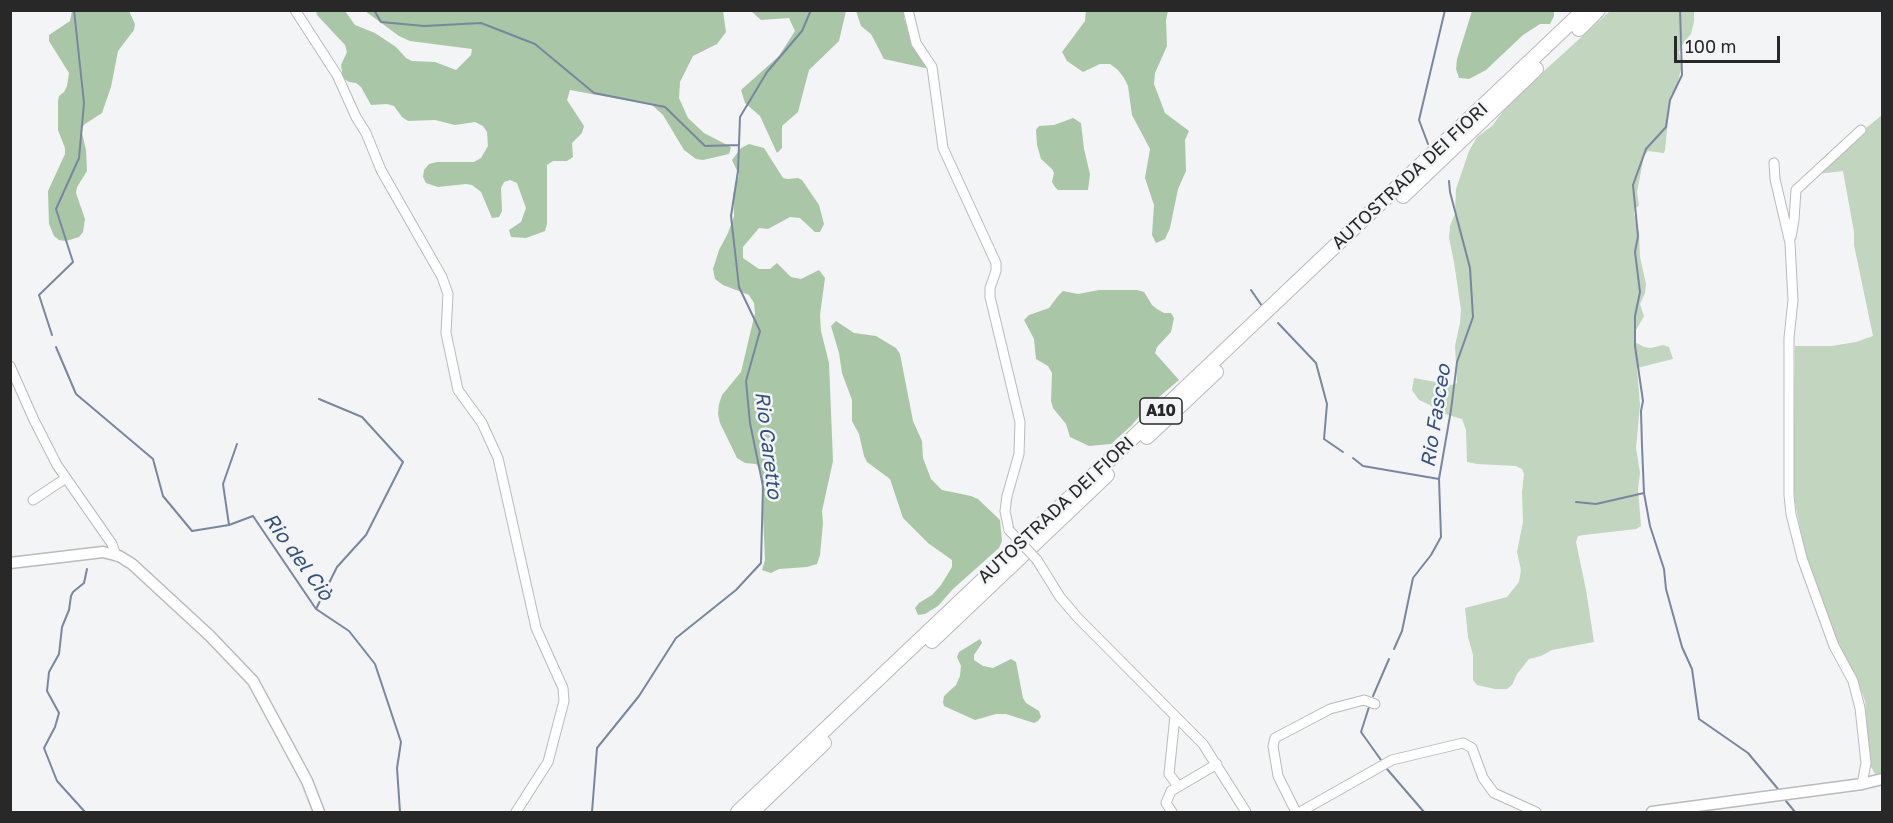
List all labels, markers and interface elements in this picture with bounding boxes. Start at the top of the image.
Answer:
scale bar [1677,24,1784,62]
text: 100 m [1685,35,1736,57]
street label: AUTOSTRADA DEI FIORI [1327,98,1493,254]
water label: Rio Fasceo [1416,363,1456,469]
water label: Rio Caretto [750,390,786,500]
road number: A10 [1140,398,1182,424]
street label: AUTOSTRADA DEI FIORI [973,432,1139,588]
water label: Rio del Ciò [258,509,338,605]

